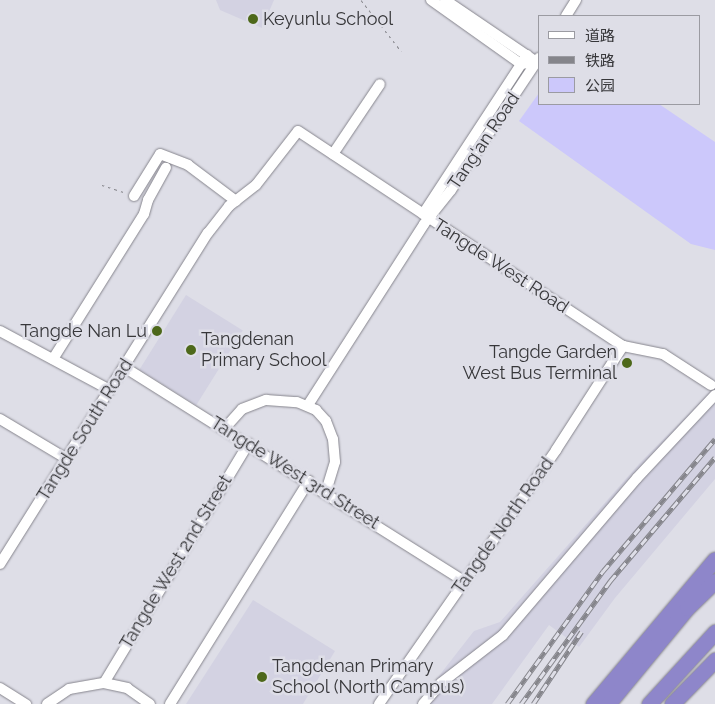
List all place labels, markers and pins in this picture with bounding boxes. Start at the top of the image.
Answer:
place label: Keyunlu School [263,8,393,30]
marker: Keyunlu School [247,13,259,25]
place label: Tangde Nan Lu [20,320,147,342]
marker: Tangde Nan Lu [151,325,163,337]
place label: Tangdenan Primary School [201,329,327,372]
place label: Tangde Garden West Bus Terminal [462,342,617,384]
marker: Tangdenan Primary School [185,344,197,356]
marker: Tangde Garden West Bus Terminal [621,357,633,369]
place label: Tangdenan Primary School (North Campus) [272,656,465,699]
marker: Tangdenan Primary School (North Campus) [256,671,268,683]

